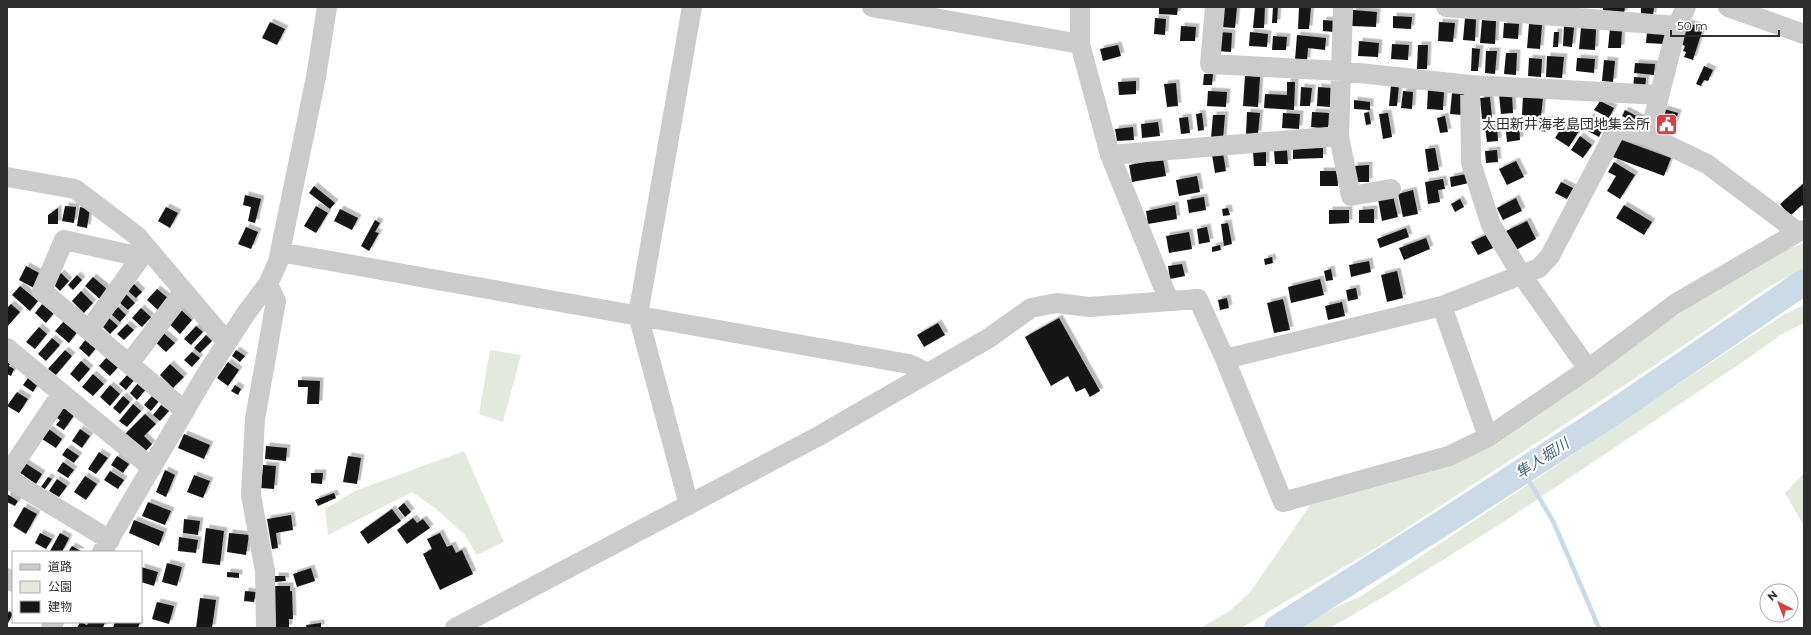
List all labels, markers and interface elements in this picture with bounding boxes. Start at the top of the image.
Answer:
scale bar [1671,12,1779,38]
text: 50 m [1677,18,1708,33]
public building icon: 太田新井海老島団地集会所 [1653,111,1679,137]
place label: 太田新井海老島団地集会所 [1482,115,1650,133]
water label: 隼人堀川 [1512,433,1574,482]
legend [12,551,142,623]
text: 道路 [48,559,72,574]
text: 公園 [48,579,72,594]
north arrow [1759,583,1799,623]
text: N [1764,587,1780,604]
text: 建物 [48,599,72,614]

